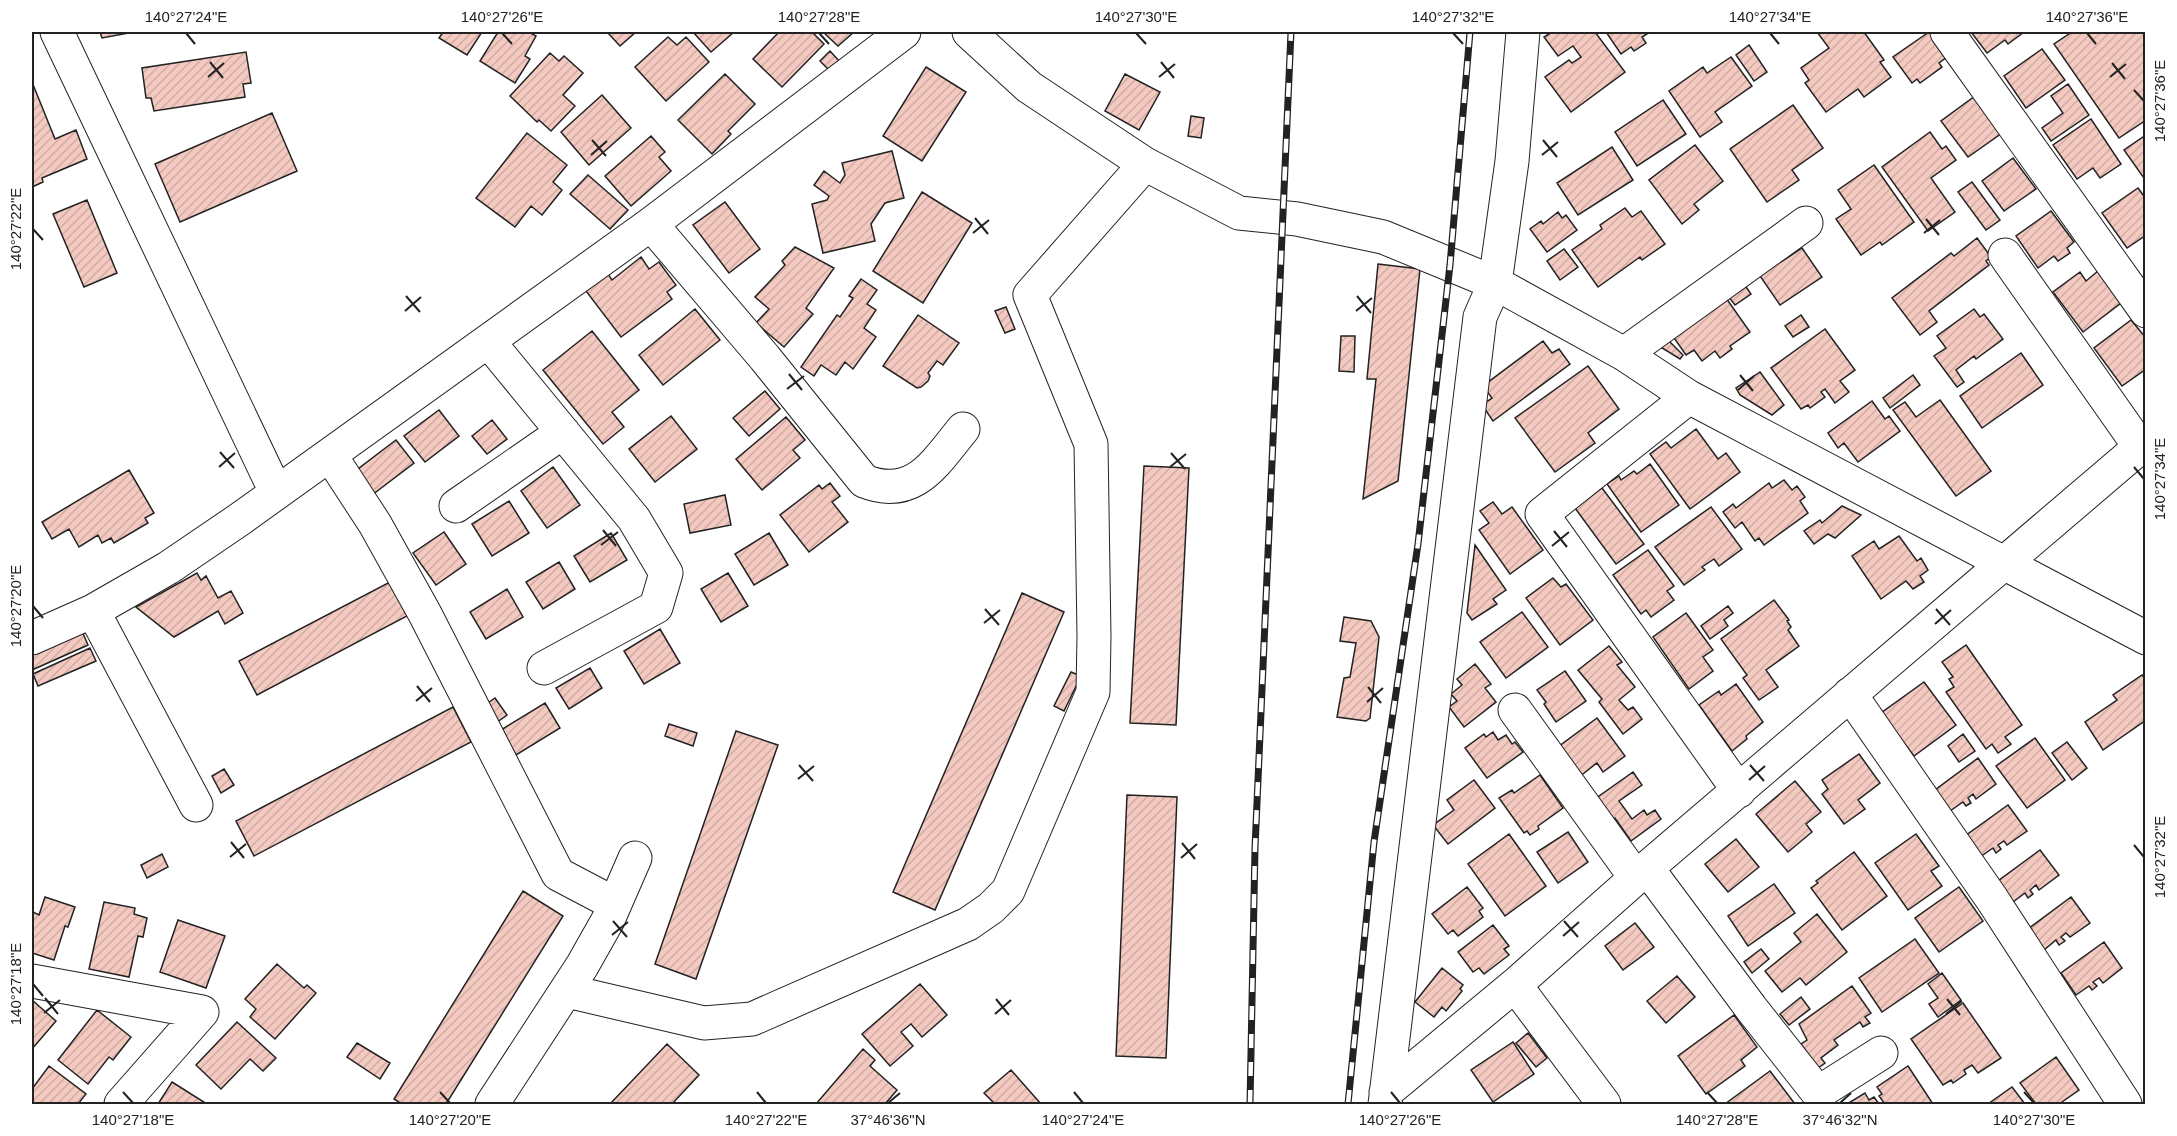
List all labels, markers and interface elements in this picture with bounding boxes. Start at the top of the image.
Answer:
text: 140°27'24"E [145,8,227,25]
text: 140°27'26"E [461,8,543,25]
text: 140°27'28"E [778,8,860,25]
text: 140°27'30"E [1095,8,1177,25]
text: 140°27'32"E [1412,8,1494,25]
text: 140°27'34"E [1729,8,1811,25]
text: 140°27'36"E [2046,8,2128,25]
text: 140°27'36"E [2151,60,2168,142]
text: 140°27'22"E [7,188,24,270]
text: 140°27'34"E [2151,438,2168,520]
text: 140°27'20"E [7,565,24,647]
text: 140°27'32"E [2151,816,2168,898]
text: 140°27'18"E [7,943,24,1025]
text: 140°27'18"E [92,1111,174,1128]
text: 140°27'20"E [409,1111,491,1128]
text: 140°27'22"E [725,1111,807,1128]
text: 37°46'36"N [850,1111,926,1128]
text: 140°27'24"E [1042,1111,1124,1128]
text: 140°27'26"E [1359,1111,1441,1128]
text: 140°27'28"E [1676,1111,1758,1128]
text: 37°46'32"N [1802,1111,1878,1128]
text: 140°27'30"E [1993,1111,2075,1128]

